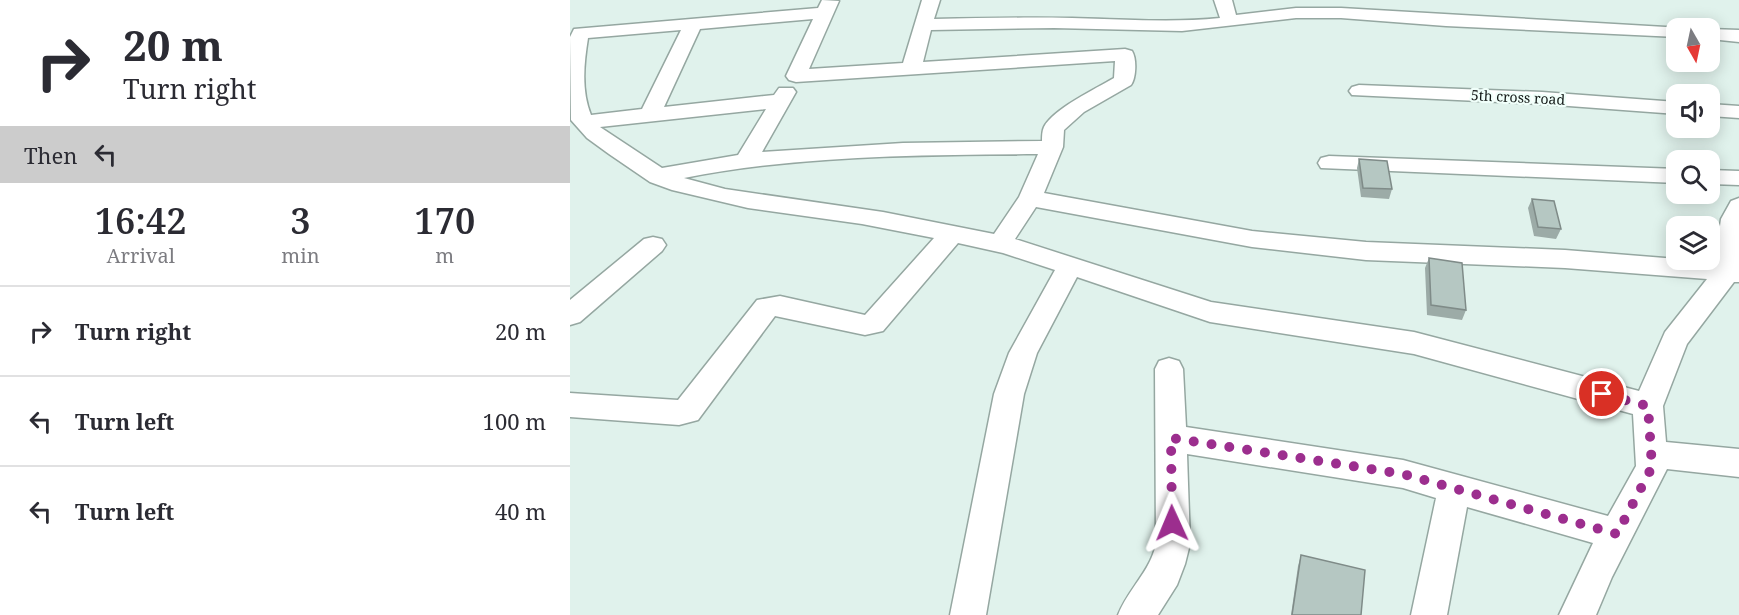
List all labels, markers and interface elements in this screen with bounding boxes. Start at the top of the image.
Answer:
text: 20 m [123,16,223,73]
north arrow [1666,18,1720,72]
map controls [1666,18,1720,270]
icon: right [24,24,102,102]
text: Turn right [123,70,256,107]
button: sound [1666,84,1720,138]
street label: 5th cross road [1470,85,1566,109]
icon: left [89,138,122,171]
text: Then [24,140,77,170]
button: search [1666,150,1720,204]
text: 16:42 [95,196,187,245]
text: 3 [290,196,311,245]
text: 170 [414,196,475,245]
button: layers [1666,216,1720,270]
text: Arrival [106,242,175,269]
text: min [281,242,320,269]
text: m [435,242,454,269]
icon: right [24,315,57,348]
text: Turn right [75,316,191,346]
text: 20 m [495,316,546,346]
pin [1576,368,1627,419]
icon: arrive [1585,377,1618,410]
icon: left [24,405,57,438]
text: Turn left [75,406,174,436]
text: 100 m [483,406,546,436]
position arrow [1140,491,1204,555]
icon: left [24,495,57,528]
text: Turn left [75,496,174,526]
text: 40 m [495,496,546,526]

